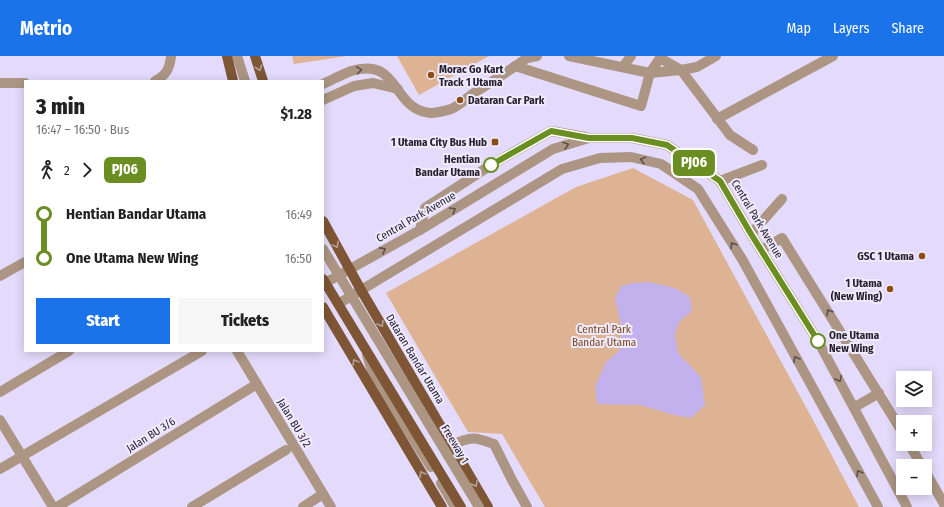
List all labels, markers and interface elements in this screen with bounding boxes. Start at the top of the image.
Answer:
text: Metrio [20,17,72,40]
text: Map [787,20,811,37]
text: Layers [833,20,869,37]
text: Share [891,20,924,37]
place label: Morac Go Kart Track 1 Utama [439,63,503,89]
one-way arrow [254,65,262,72]
one-way arrow [356,66,362,75]
marker: Morac Go Kart Track 1 Utama [426,70,436,80]
text: 3 min [36,93,85,120]
place label: Dataran Car Park [468,94,545,107]
marker: Dataran Car Park [455,95,465,105]
text: $1.28 [280,105,312,123]
text: 16:47 – 16:50 · Bus [36,122,129,137]
place label: 1 Utama City Bus Hub [391,136,487,149]
marker: 1 Utama City Bus Hub [490,137,500,147]
one-way arrow [562,141,569,150]
line badge: PJ06 [666,150,722,176]
place label: Hentian Bandar Utama [415,153,481,179]
text: PJ06 [681,154,707,171]
one-way arrow [639,156,646,165]
marker: Hentian Bandar Utama [483,157,499,173]
icon: walk [36,159,58,181]
icon: forward [76,159,98,181]
text: PJ06 [112,161,138,178]
text: 2 [64,163,70,178]
street label: Central Park Avenue [728,177,786,261]
street label: Central Park Avenue [374,189,458,245]
text: Hentian Bandar Utama [66,205,206,223]
text: 16:49 [285,207,312,222]
one-way arrow [449,207,456,214]
one-way arrow [331,241,339,249]
one-way arrow [731,243,738,250]
one-way arrow [379,248,386,255]
text: One Utama New Wing [66,249,198,267]
place label: GSC 1 Utama [857,250,915,263]
text: 16:50 [285,251,312,266]
marker: GSC 1 Utama [917,251,927,261]
place label: 1 Utama (New Wing) [831,277,883,303]
marker: 1 Utama (New Wing) [885,284,895,294]
button: Start [36,298,170,344]
button: Tickets [178,298,312,344]
one-way arrow [826,309,833,316]
street label: Dataran Bandar Utama [383,312,447,406]
one-way arrow [376,320,383,327]
park label: Central Park Bandar Utama [572,323,636,349]
place label: One Utama New Wing [829,329,880,355]
marker: One Utama New Wing [810,333,826,349]
one-way arrow [794,356,801,363]
one-way arrow [353,359,360,366]
map controls [896,371,932,495]
button: layers [896,371,932,407]
one-way arrow [834,375,842,382]
street label: Jalan BU 3/2 [274,396,314,450]
street label: Jalan BU 3/6 [124,415,178,455]
button: + [896,415,932,451]
street label: Freeway 1 [438,422,472,466]
button: − [896,459,932,495]
one-way arrow [856,470,863,477]
one-way arrow [419,471,426,478]
one-way arrow [470,480,477,487]

